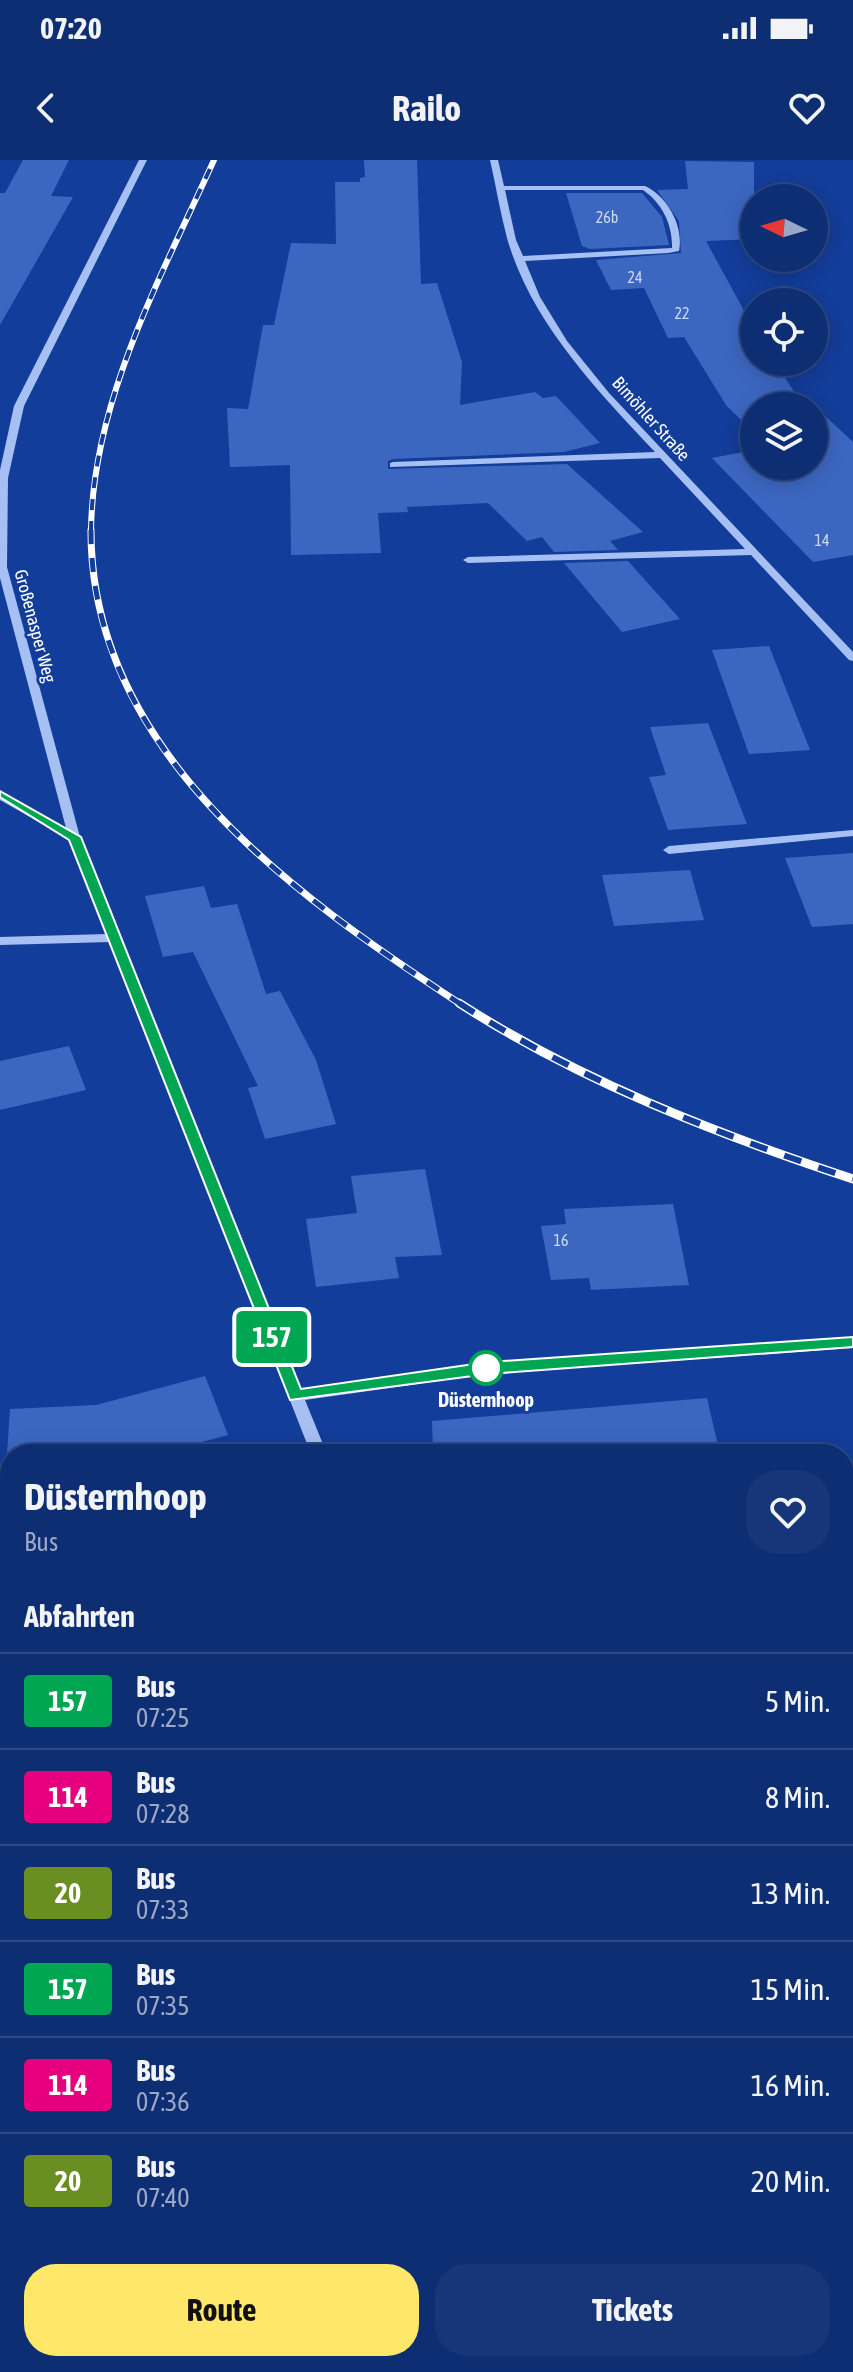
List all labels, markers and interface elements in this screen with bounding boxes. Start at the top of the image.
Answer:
text: 07:20 [40,11,102,45]
icon: back [24,86,68,130]
icon: heart [785,86,829,130]
text: Railo [392,87,461,129]
north arrow [740,184,828,272]
map controls [740,184,828,480]
house number: 26b [596,208,618,226]
house number: 24 [627,268,643,286]
button: locate [740,288,828,376]
house number: 22 [674,304,690,322]
street label: Bimöhler Straße [608,372,695,465]
button: layers [740,392,828,480]
house number: 14 [814,531,830,549]
street label: Großenasper Weg [10,567,61,685]
house number: 16 [553,1231,569,1249]
line badge: 157 [226,1311,318,1363]
text: 157 [252,1321,292,1353]
marker: Düsternhoop [469,1351,503,1385]
place label: Düsternhoop [438,1388,534,1411]
button: heart [746,1470,830,1554]
text: Düsternhoop [24,1475,207,1518]
text: Bus [24,1527,58,1557]
text: Abfahrten [24,1599,135,1633]
text: Bus [136,1669,175,1703]
text: 5 Min. [765,1684,830,1718]
text: 157 [48,1685,88,1717]
text: 07:25 [136,1703,190,1733]
text: Bus [136,1765,175,1799]
text: 8 Min. [765,1780,830,1814]
text: 114 [48,1781,88,1813]
text: 07:28 [136,1799,190,1829]
text: Bus [136,1861,175,1895]
text: 13 Min. [751,1876,830,1910]
text: 20 [55,1877,81,1909]
text: 07:33 [136,1895,190,1925]
text: Bus [136,1957,175,1991]
text: 15 Min. [751,1972,830,2006]
text: 157 [48,1973,88,2005]
text: 07:35 [136,1991,190,2021]
text: Bus [136,2053,175,2087]
text: 16 Min. [751,2068,830,2102]
text: 114 [48,2069,88,2101]
text: 07:36 [136,2087,190,2117]
text: Bus [136,2149,175,2183]
text: 20 Min. [751,2164,830,2198]
text: 20 [55,2165,81,2197]
text: 07:40 [136,2183,190,2213]
button: Route [24,2264,419,2356]
button: Tickets [435,2264,830,2356]

